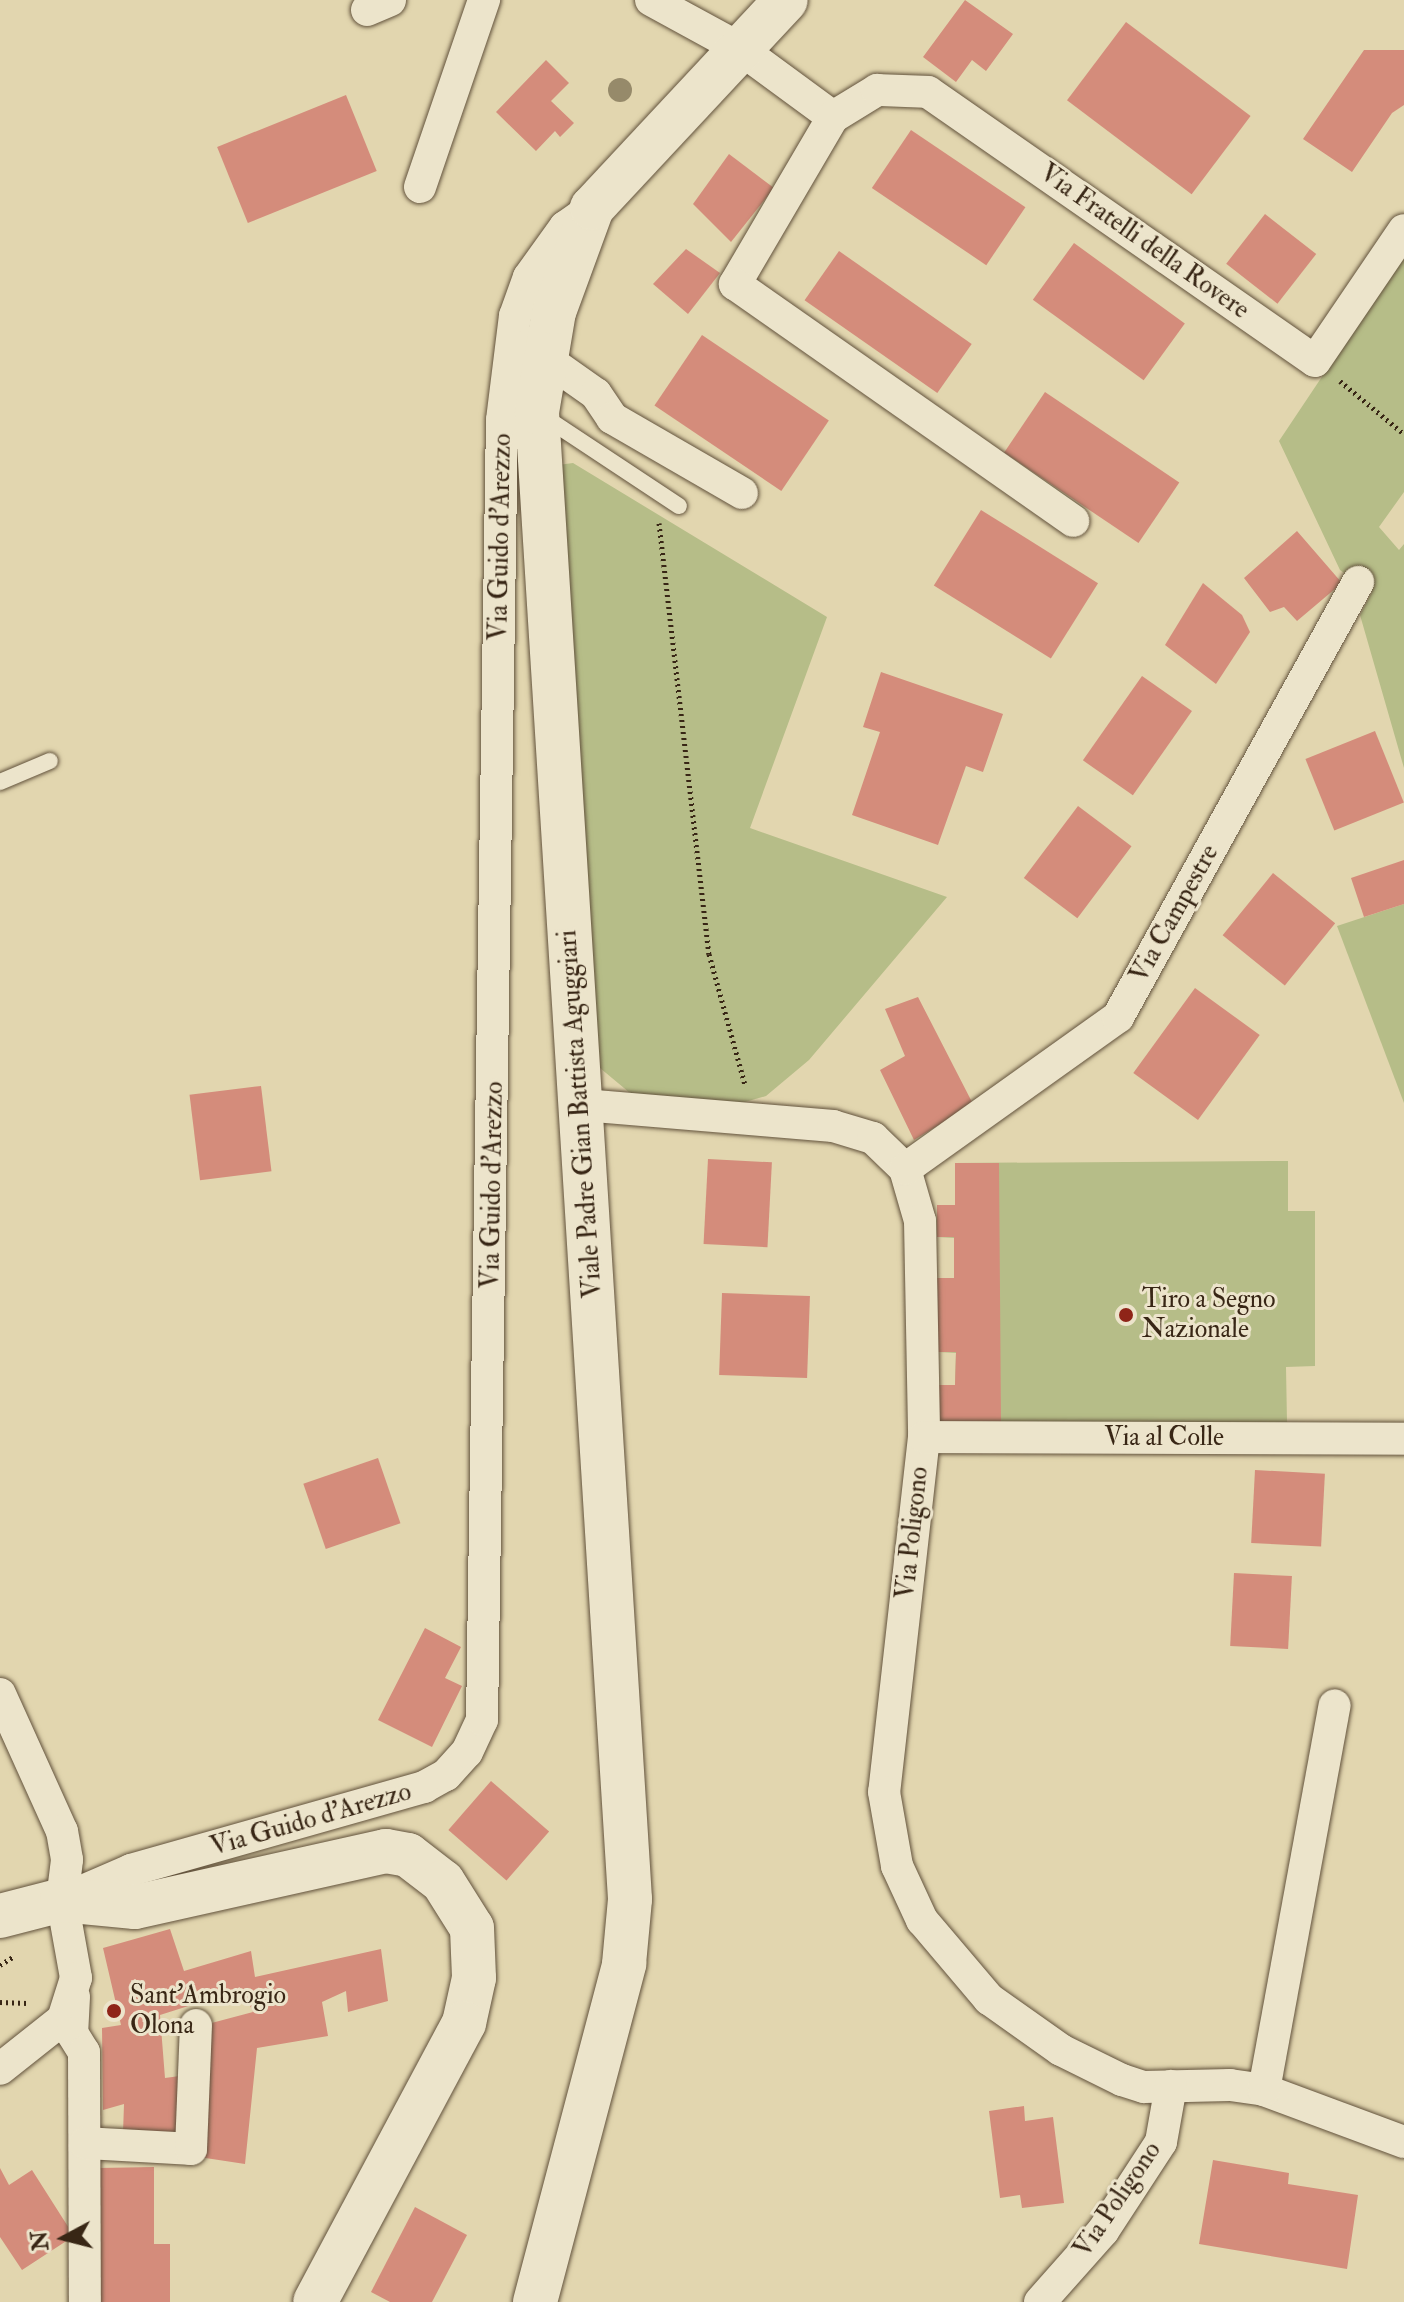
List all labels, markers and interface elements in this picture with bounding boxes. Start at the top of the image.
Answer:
street label: Via Fratelli della Rovere [1033,158,1255,326]
street label: Via Guido d'Arezzo [484,433,518,641]
street label: Via Campestre [1124,840,1226,988]
street label: Viale Padre Gian Battista Aguggiari [553,929,609,1299]
street label: Via Guido d'Arezzo [476,1081,510,1289]
place label: Tiro a Segno Nazionale [1142,1284,1276,1346]
marker: Tiro a Segno Nazionale [1117,1306,1135,1324]
street label: Via al Colle [1104,1422,1224,1454]
street label: Via Poligono [891,1465,935,1601]
street label: Via Guido d'Arezzo [207,1776,415,1864]
place label: Sant'Ambrogio Olona [130,1980,286,2042]
marker: Sant'Ambrogio Olona [105,2002,123,2020]
street label: Via Poligono [1068,2136,1168,2264]
north arrow [24,2198,104,2278]
text: N [25,2229,55,2252]

